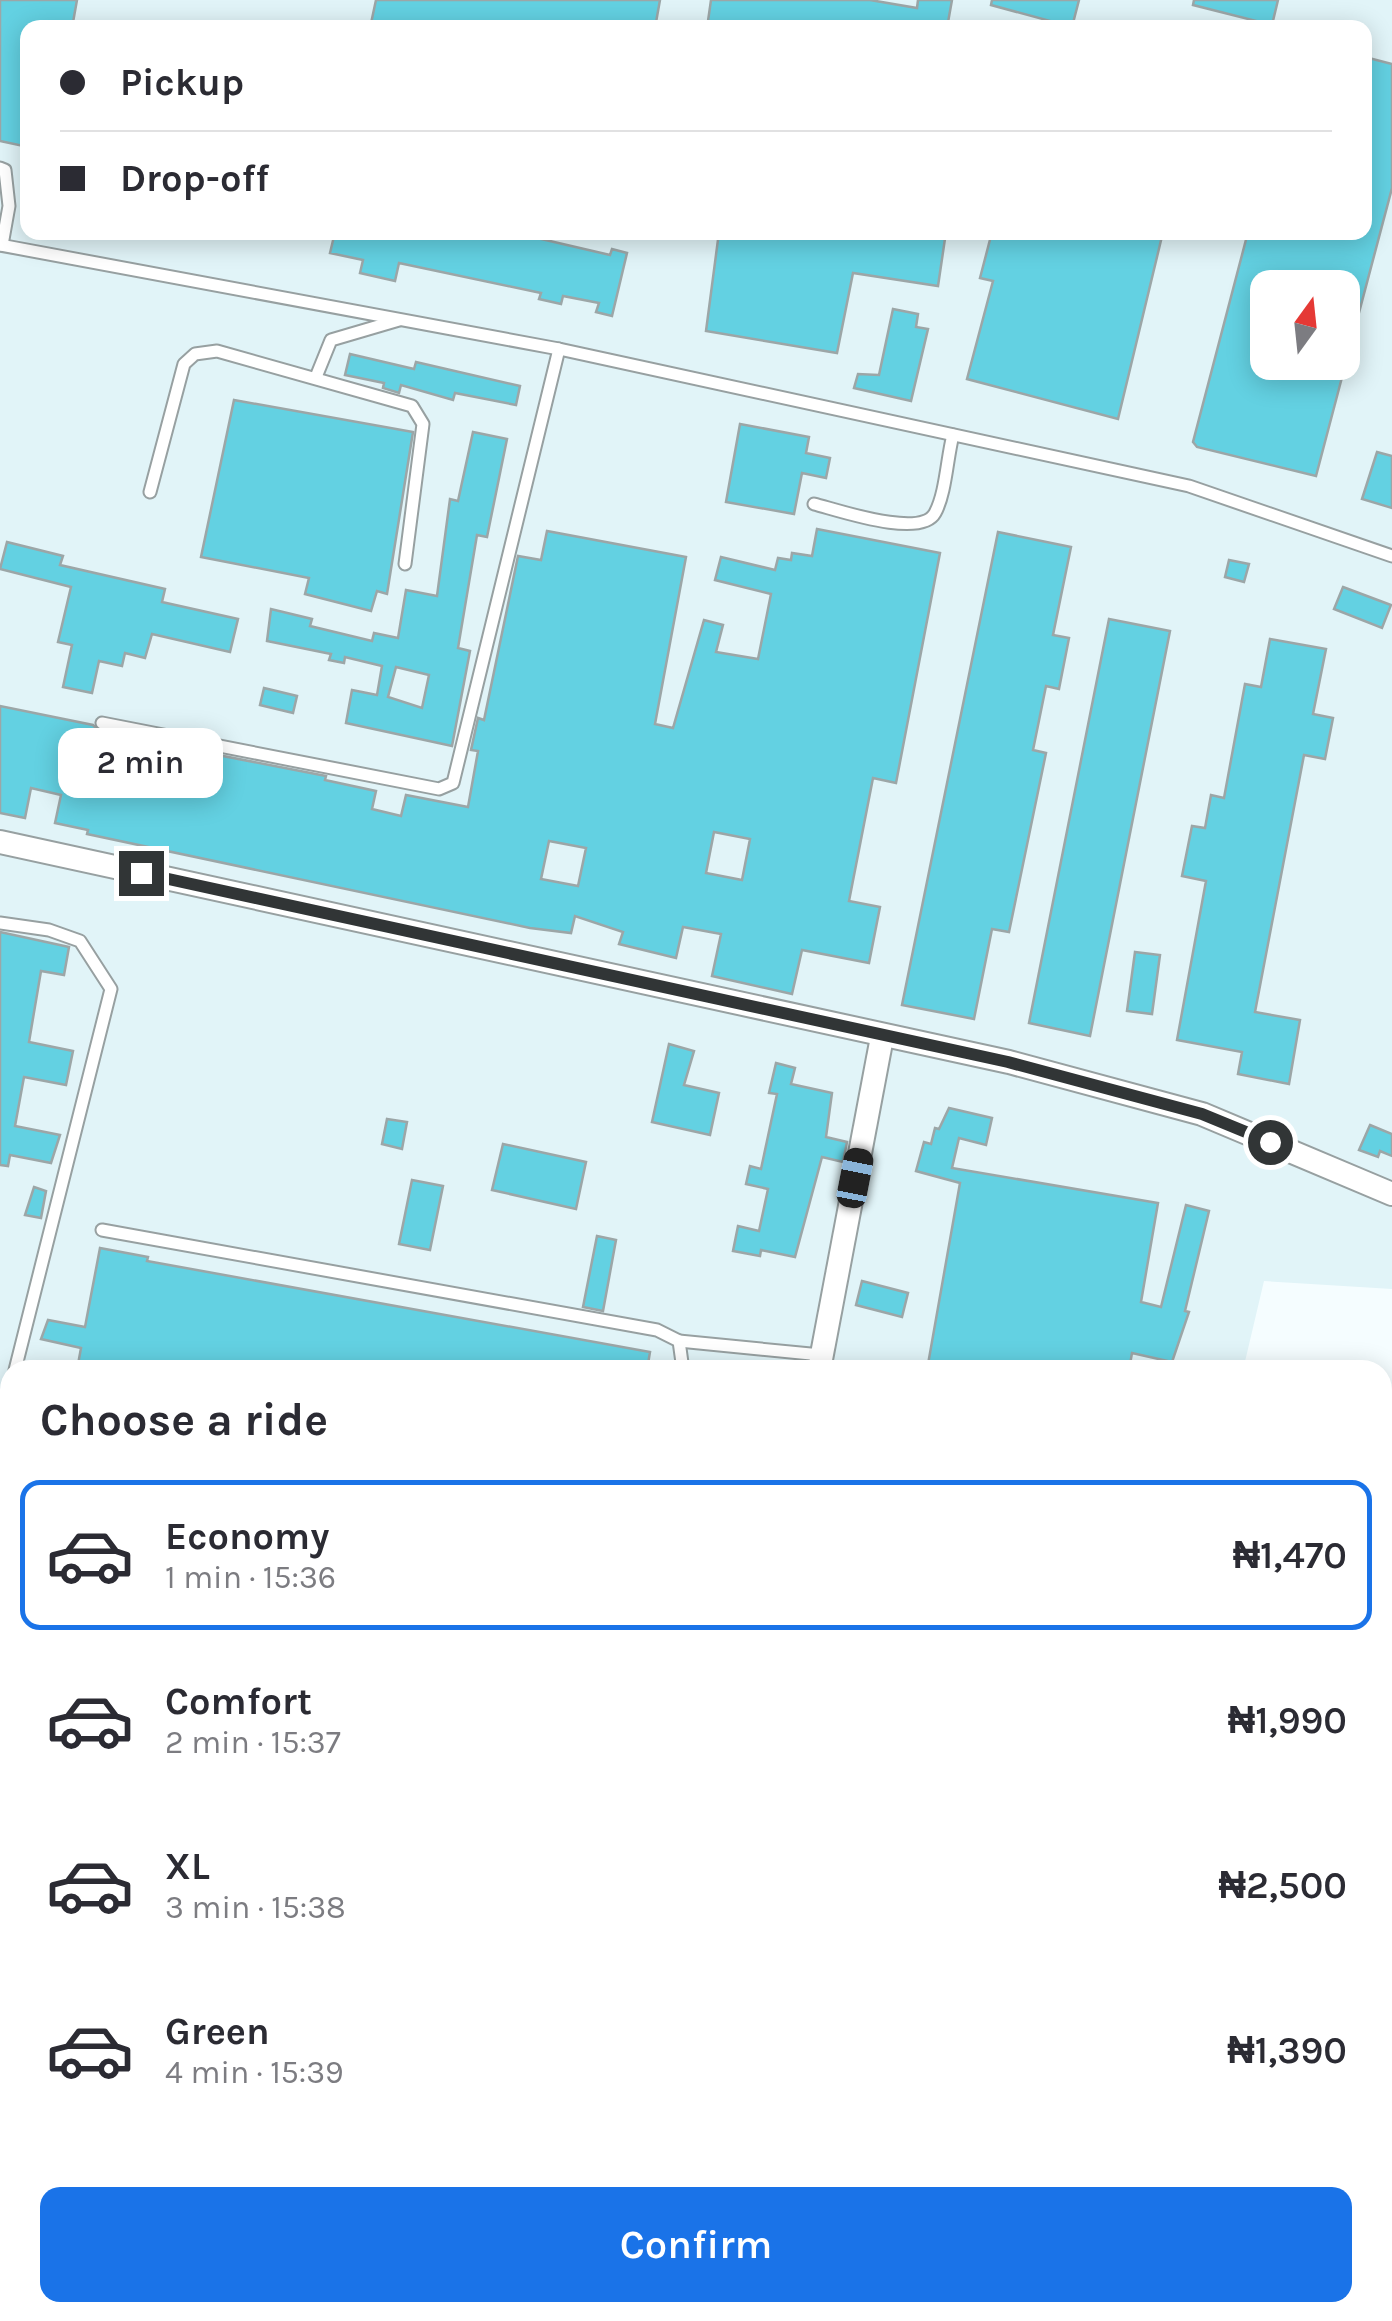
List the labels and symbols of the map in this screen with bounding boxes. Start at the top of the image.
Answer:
north arrow [1250,270,1360,380]
callout: 2 min [58,728,224,798]
route end [119,851,164,896]
route start [1248,1120,1293,1165]
car [835,1146,875,1210]

